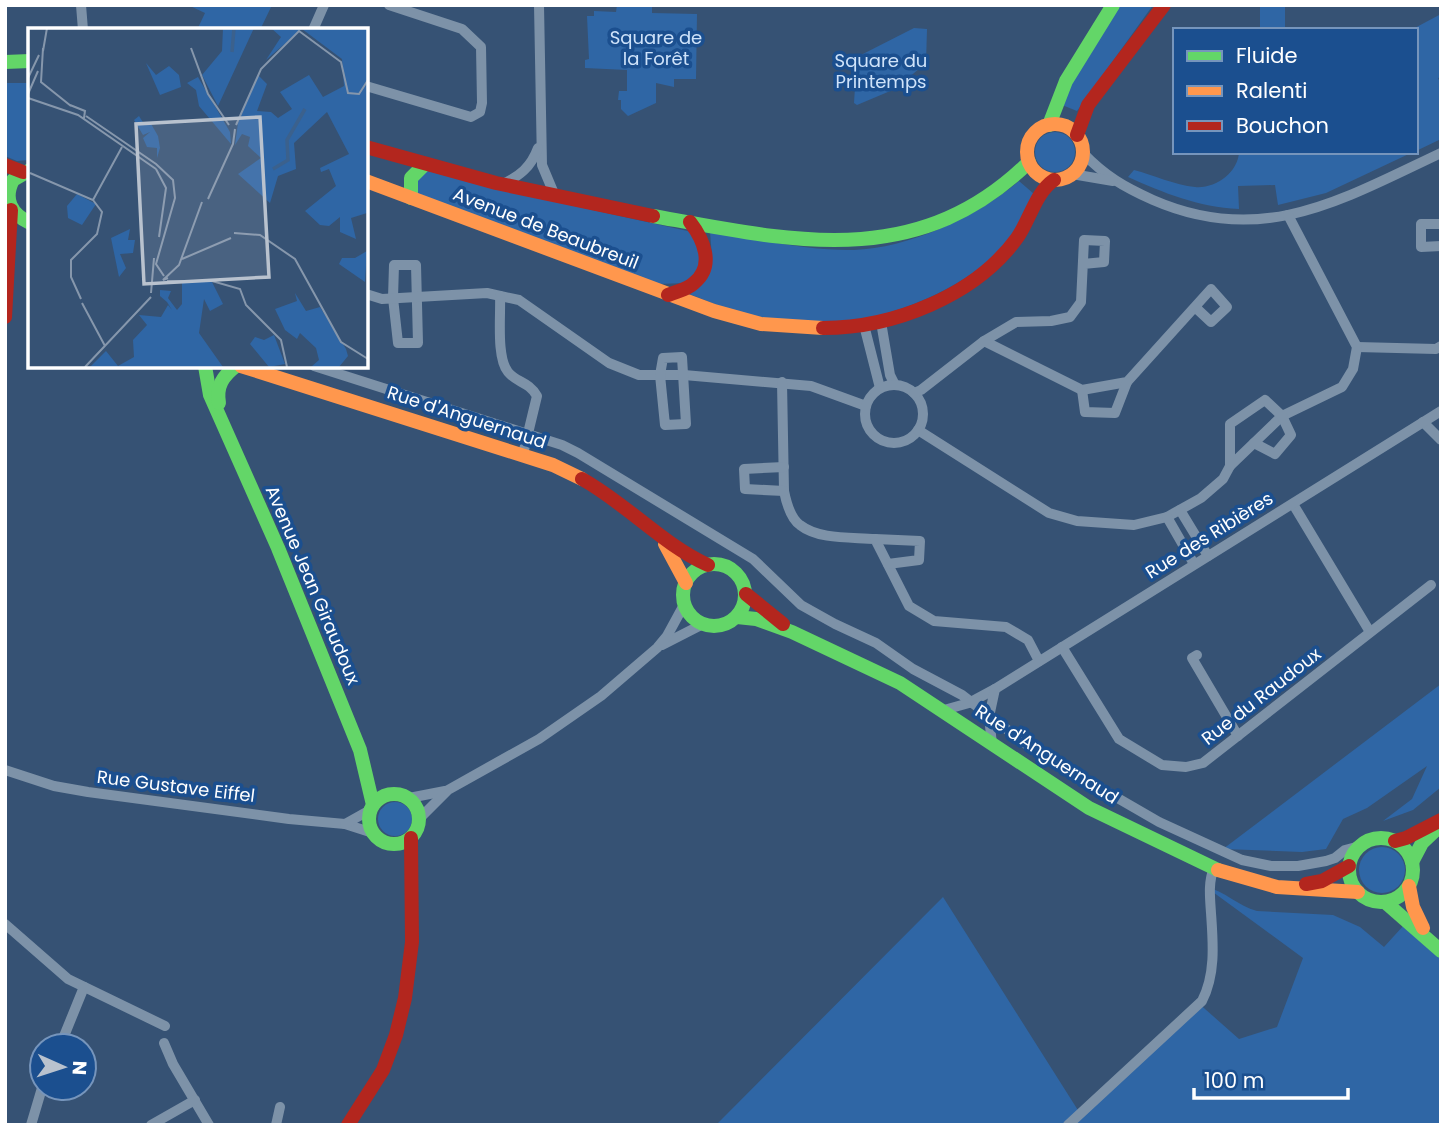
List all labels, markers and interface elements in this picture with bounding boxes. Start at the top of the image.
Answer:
park label: Square de la Forêt [610,25,702,71]
inset map [28,28,368,368]
legend [1173,28,1418,154]
text: Fluide [1236,41,1298,70]
park label: Square du Printemps [835,48,927,94]
text: Ralenti [1236,76,1307,105]
text: Bouchon [1236,111,1329,140]
street label: Avenue de Beaubreuil [450,181,642,275]
street label: Rue d'Anguernaud [384,379,550,455]
street label: Avenue Jean Giraudoux [260,481,367,689]
street label: Rue des Ribières [1140,486,1278,584]
street label: Rue du Raudoux [1196,641,1326,751]
street label: Rue d'Anguernaud [971,698,1123,810]
street label: Rue Gustave Eiffel [95,764,257,808]
north arrow [28,1032,98,1102]
scale bar [1194,1056,1348,1100]
text: N [66,1060,93,1076]
text: 100 m [1204,1066,1264,1095]

